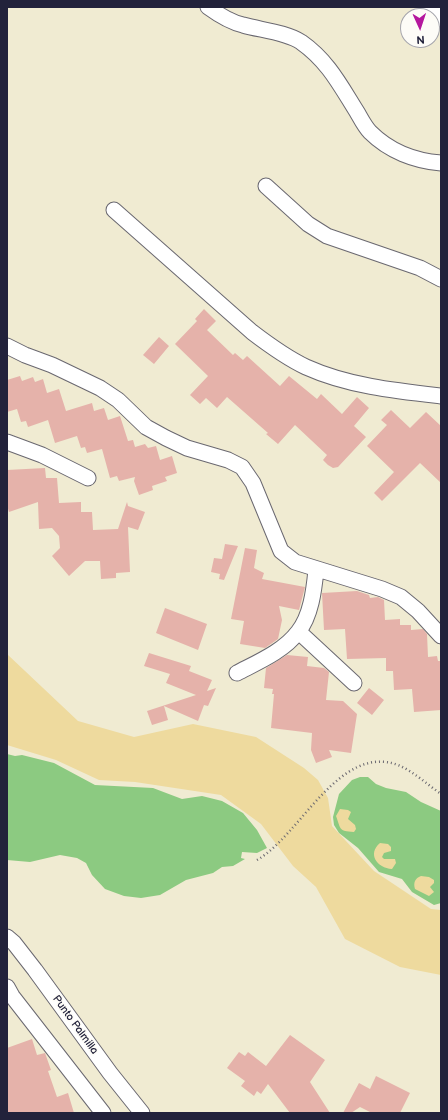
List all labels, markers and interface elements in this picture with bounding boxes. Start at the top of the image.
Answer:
north arrow [400,8,440,48]
text: N [416,33,425,46]
street label: Punto Palmilla [49,993,101,1057]

